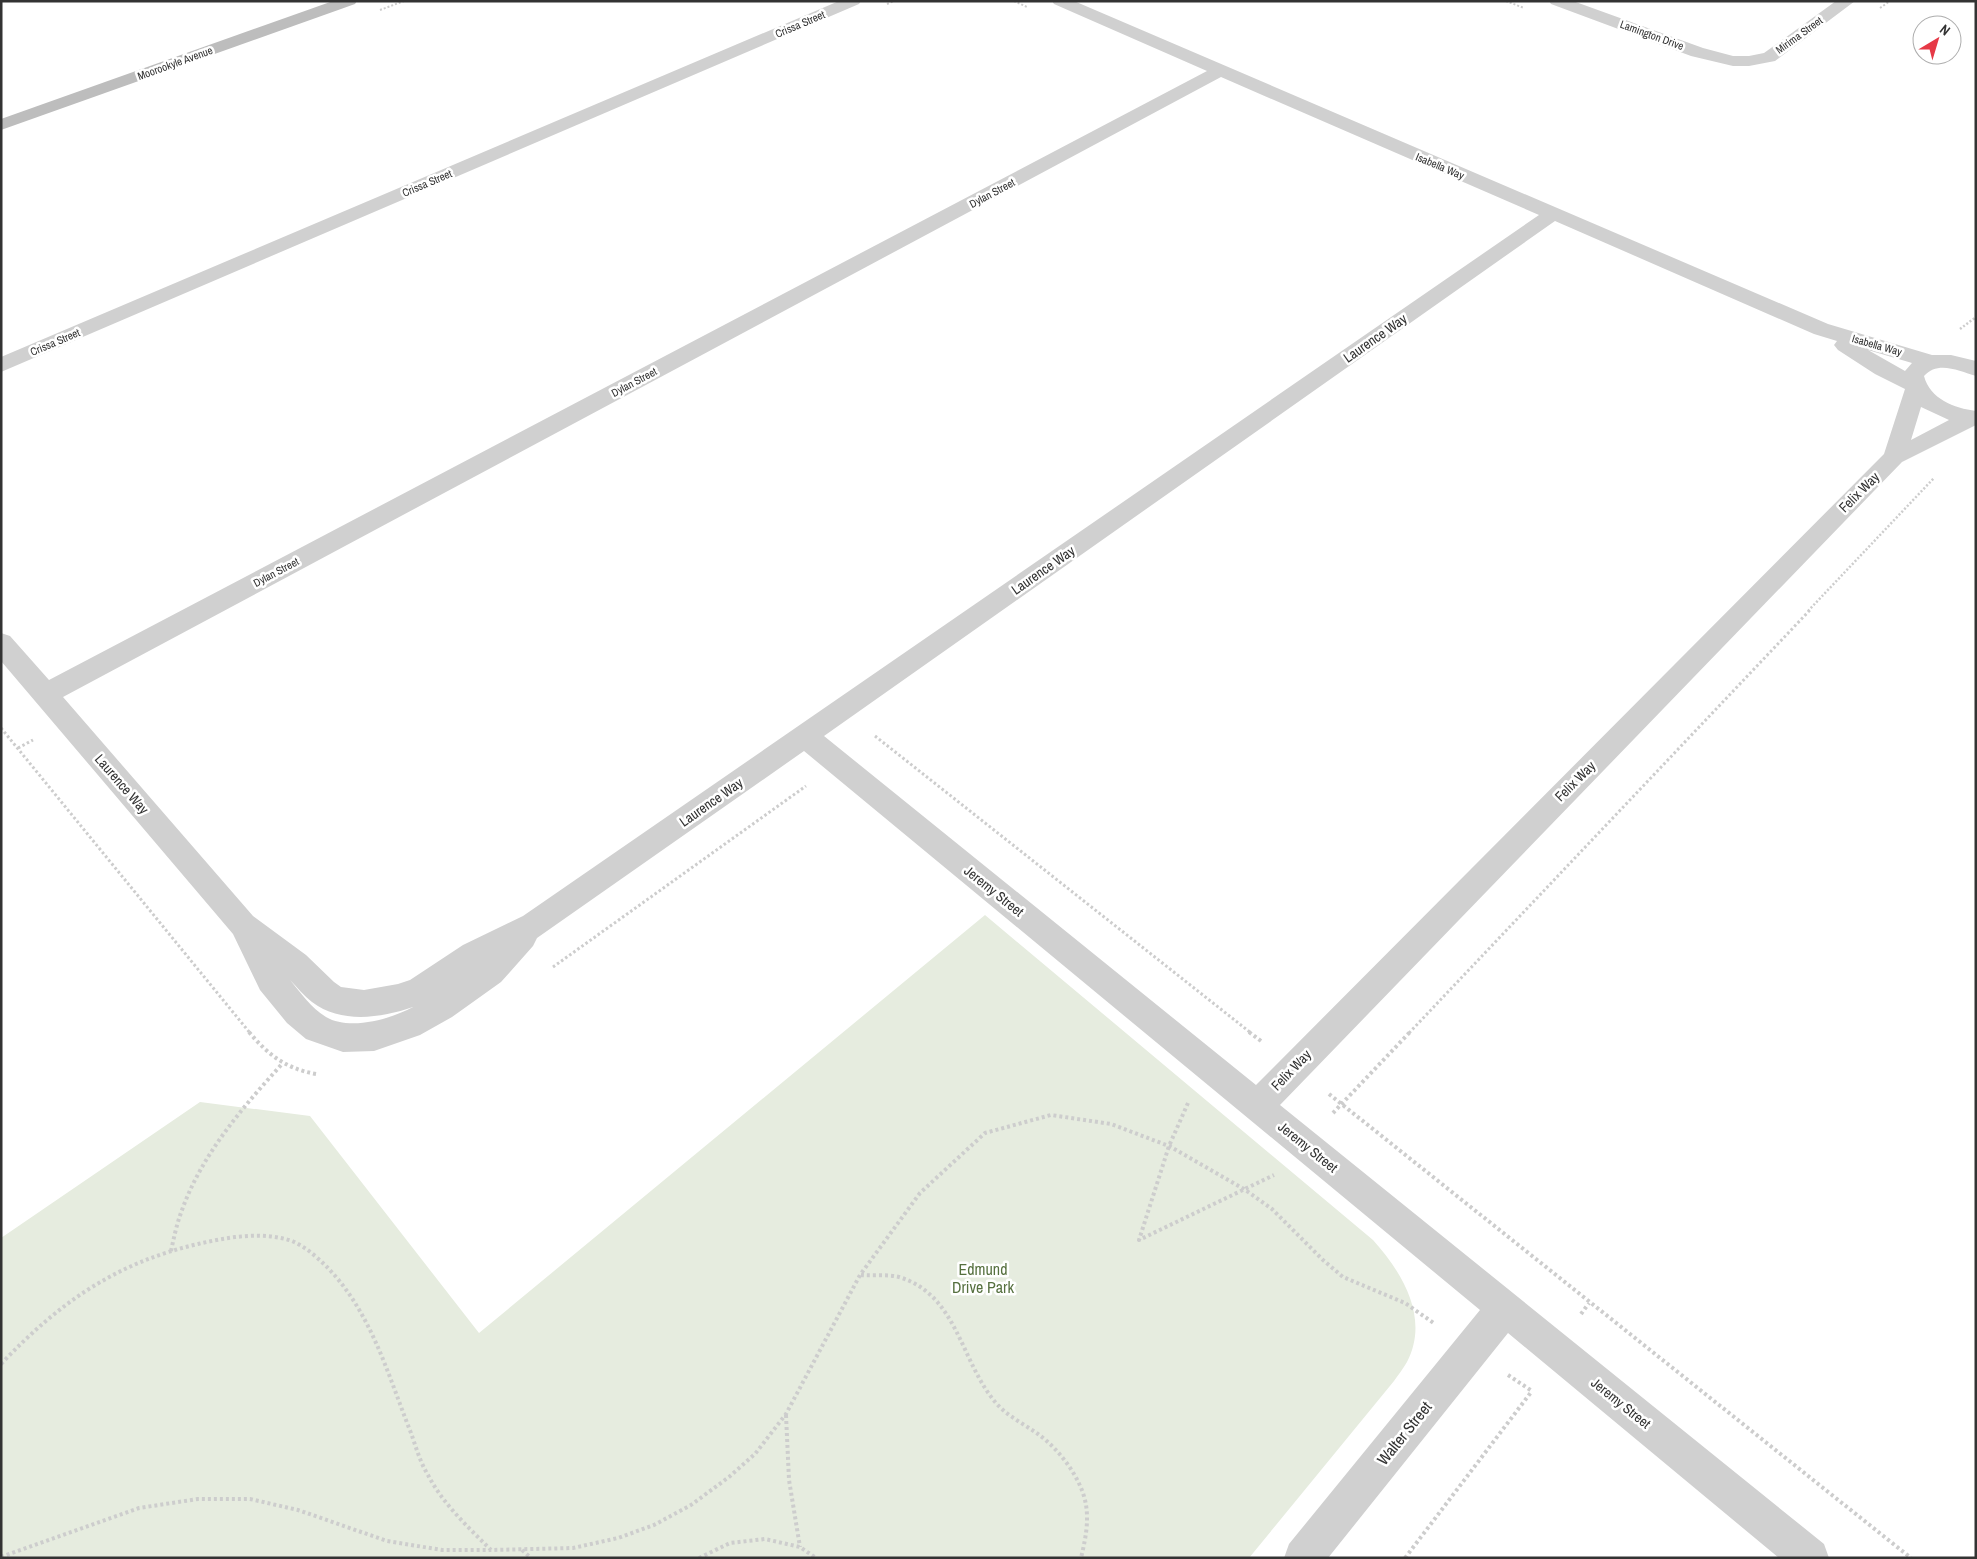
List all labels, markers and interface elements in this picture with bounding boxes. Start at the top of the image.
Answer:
street label: Crissa Street [773,7,827,41]
street label: Mirima Street [1773,13,1826,57]
north arrow [1912,15,1962,65]
street label: Lamington Drive [1618,17,1686,53]
text: N [1936,20,1954,39]
street label: Moorookyle Avenue [135,43,215,83]
street label: Isabella Way [1414,150,1467,183]
street label: Crissa Street [400,166,454,200]
street label: Dylan Street [967,175,1018,211]
street label: Laurence Way [1340,309,1411,366]
street label: Crissa Street [28,325,82,359]
street label: Isabella Way [1850,331,1904,359]
street label: Dylan Street [609,364,660,400]
street label: Felix Way [1835,468,1883,516]
street label: Laurence Way [1008,541,1079,598]
street label: Dylan Street [251,554,302,590]
street label: Laurence Way [91,750,153,818]
street label: Felix Way [1551,757,1599,805]
street label: Laurence Way [676,773,747,830]
street label: Jeremy Street [961,862,1027,920]
street label: Felix Way [1267,1046,1315,1094]
street label: Jeremy Street [1275,1118,1341,1176]
park label: Edmund Drive Park [952,1258,1014,1298]
street label: Jeremy Street [1588,1374,1654,1432]
street label: Walter Street [1372,1396,1437,1469]

